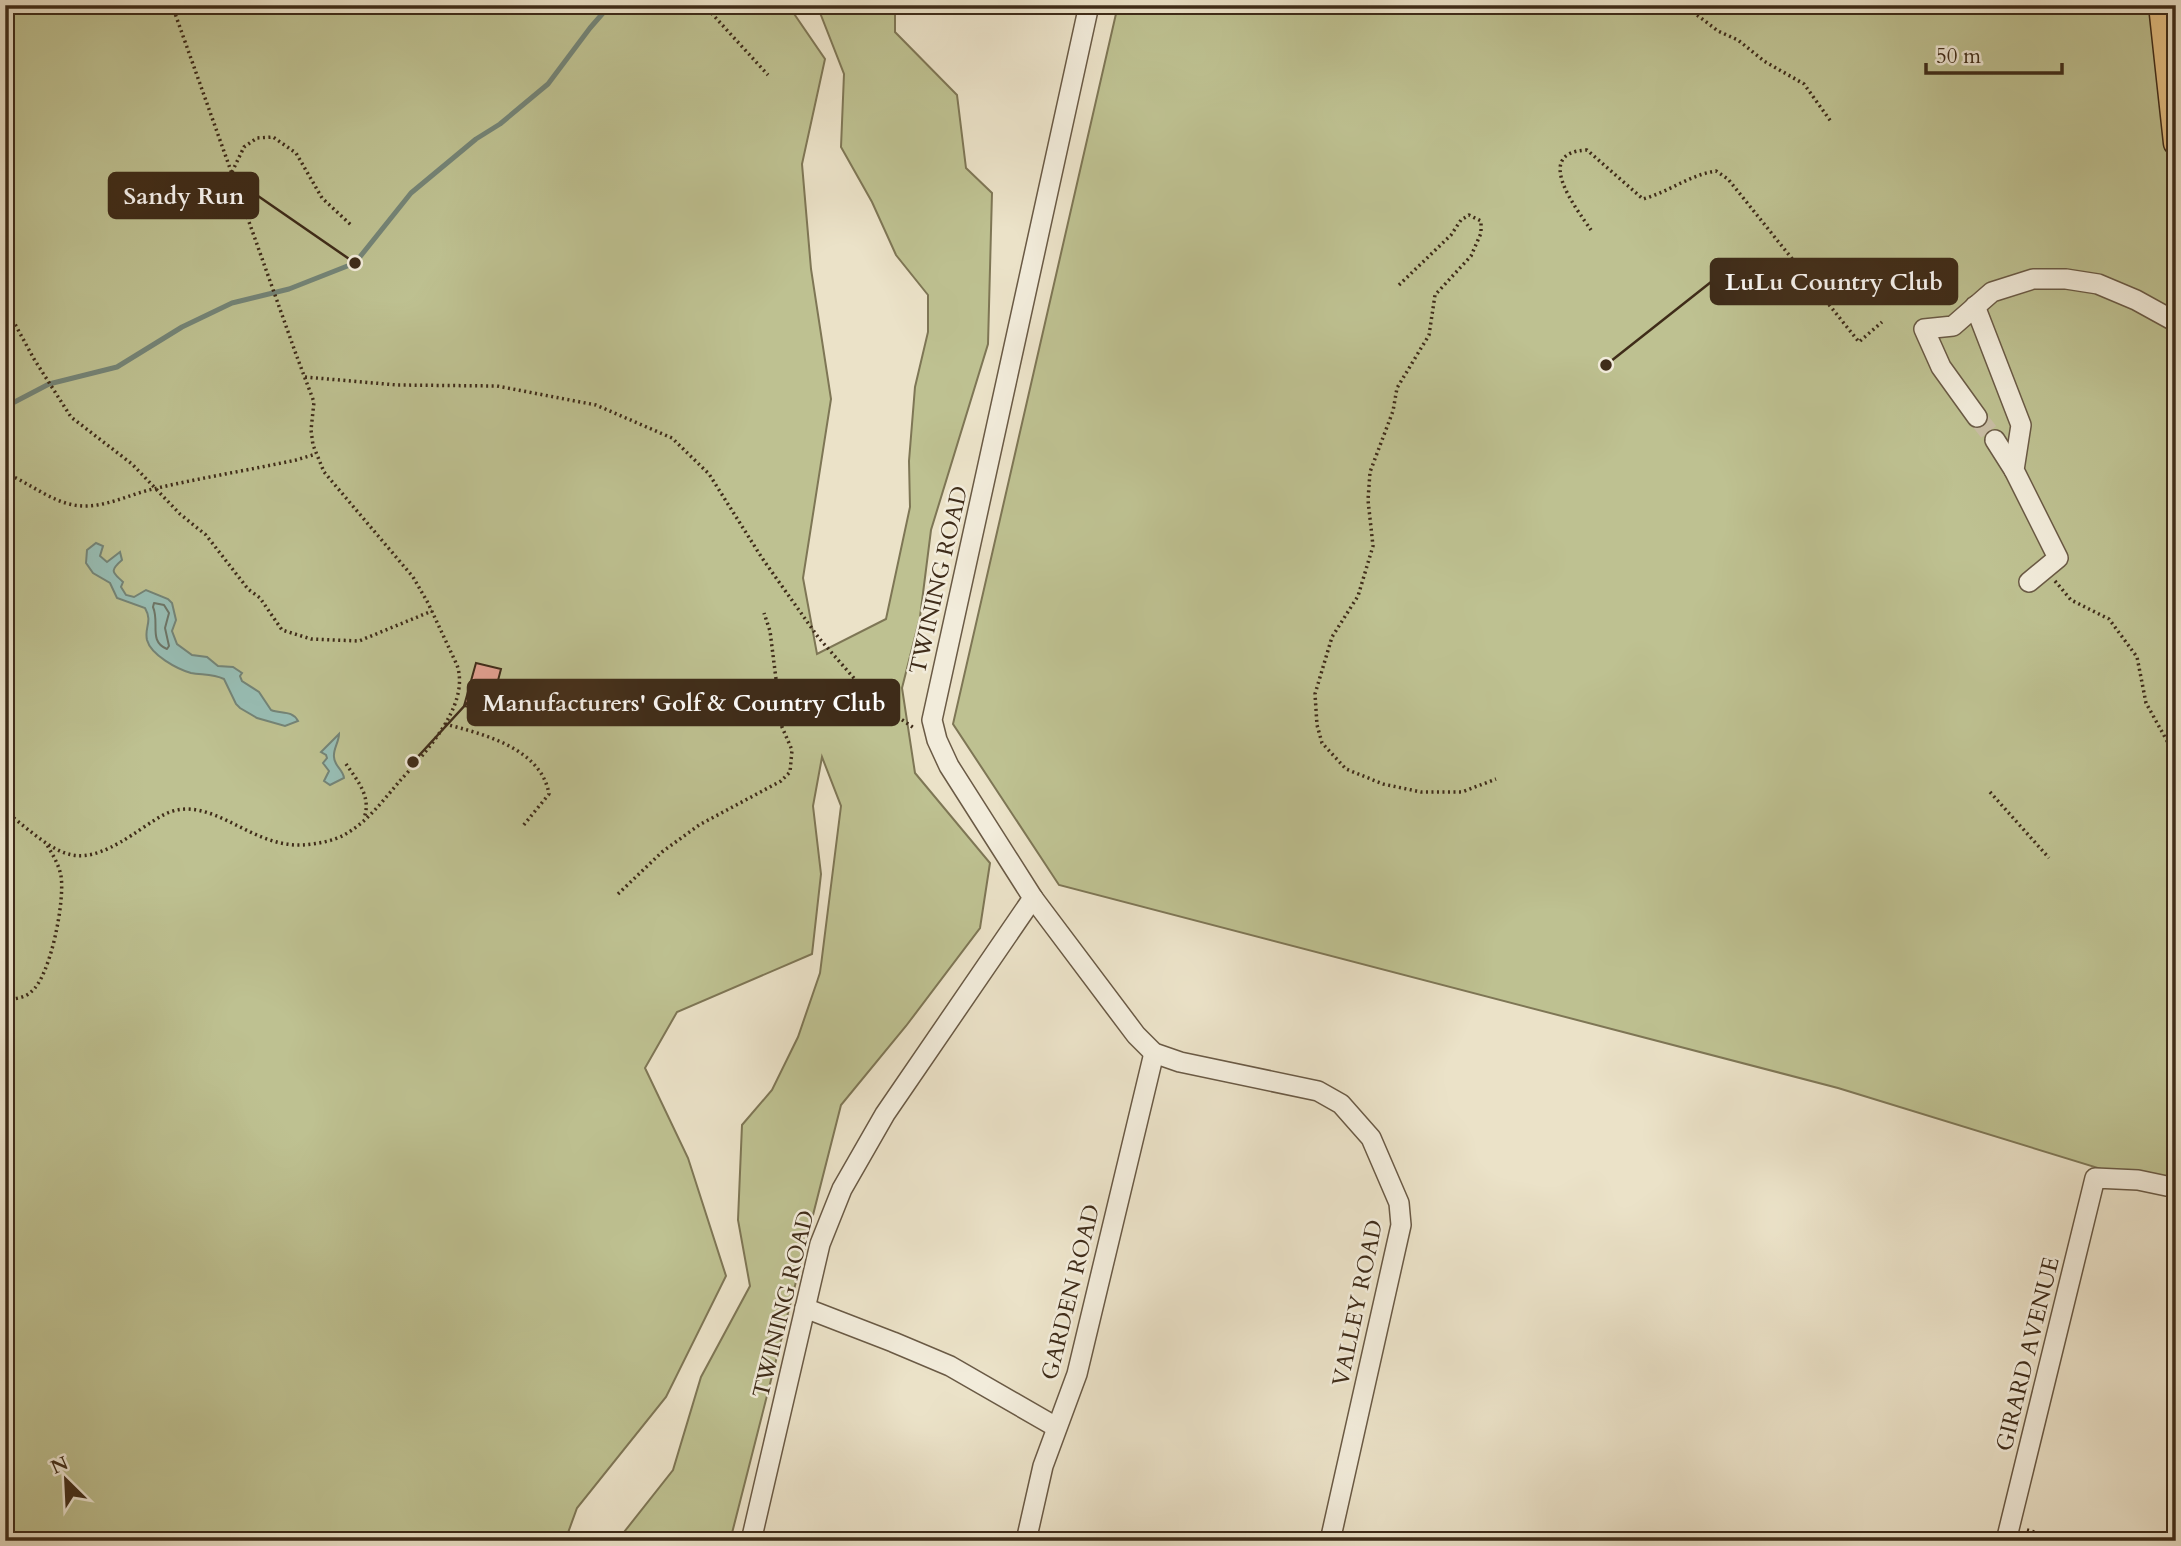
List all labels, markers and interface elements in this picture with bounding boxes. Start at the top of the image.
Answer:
scale bar [1926,32,2062,76]
text: 50 m [1936,42,1981,71]
callout: Sandy Run [109,173,258,218]
text: Sandy Run [123,180,245,213]
callout: LuLu Country Club [1711,259,1957,304]
text: LuLu Country Club [1725,266,1943,299]
street label: TWINING ROAD [902,483,975,677]
callout: Manufacturers' Golf & Country Club [468,680,899,725]
text: Manufacturers' Golf & Country Club [482,687,886,720]
street label: GARDEN ROAD [1034,1201,1107,1383]
street label: TWINING ROAD [745,1207,822,1401]
street label: VALLEY ROAD [1325,1217,1390,1389]
street label: GIRARD AVENUE [1988,1254,2067,1455]
north arrow [32,1444,102,1514]
text: N [47,1450,73,1481]

